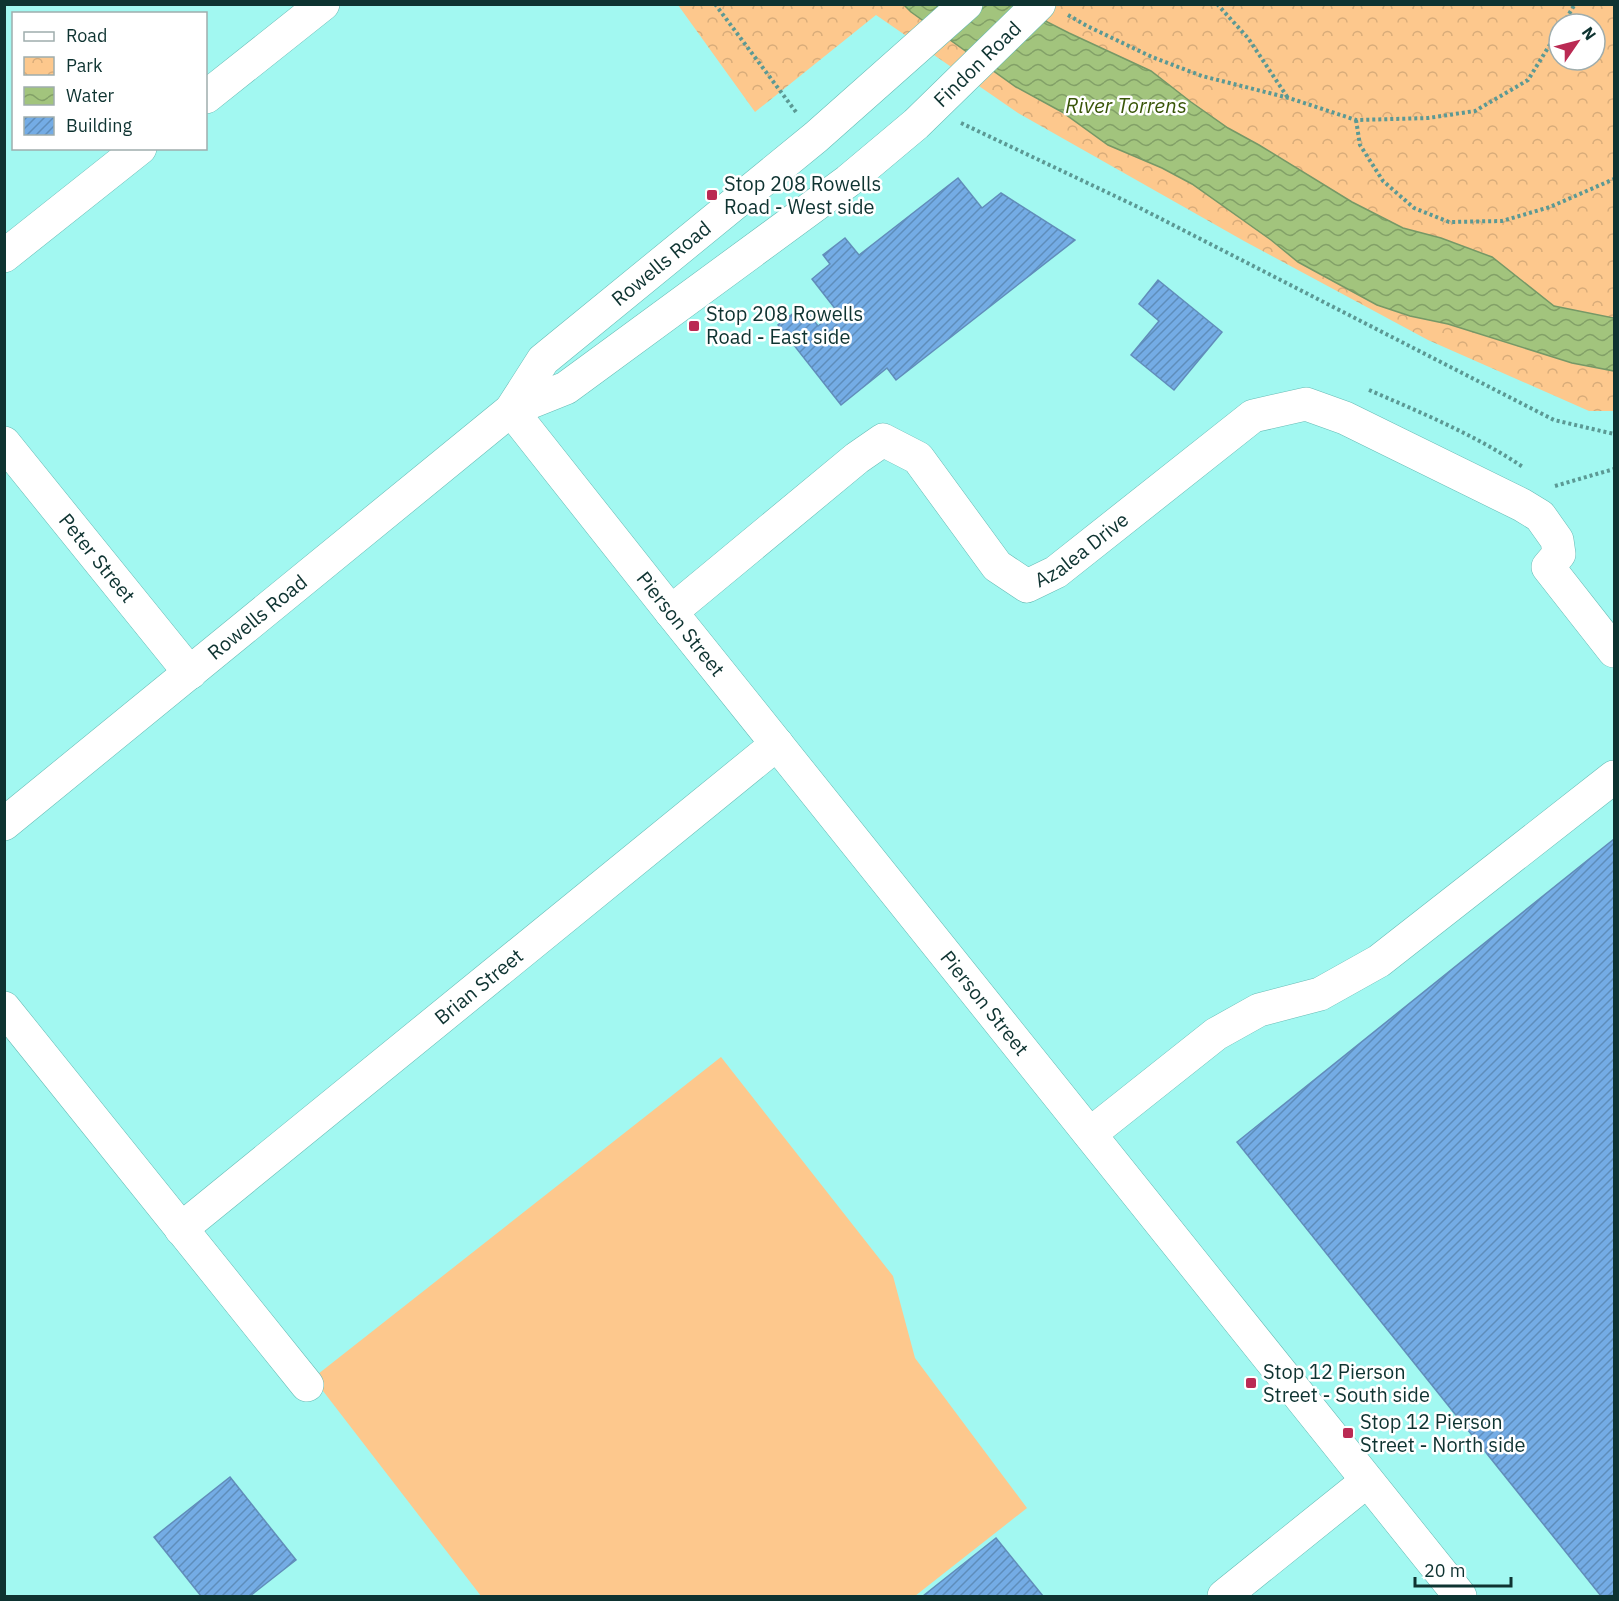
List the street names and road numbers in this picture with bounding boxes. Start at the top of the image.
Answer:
street label: Findon Road [927,15,1027,113]
street label: Rowells Road [605,214,716,312]
street label: Azalea Drive [1030,506,1134,593]
street label: Peter Street [53,507,142,608]
street label: Pierson Street [631,565,731,682]
street label: Rowells Road [202,568,312,666]
street label: Brian Street [428,942,529,1031]
street label: Pierson Street [935,945,1035,1061]

